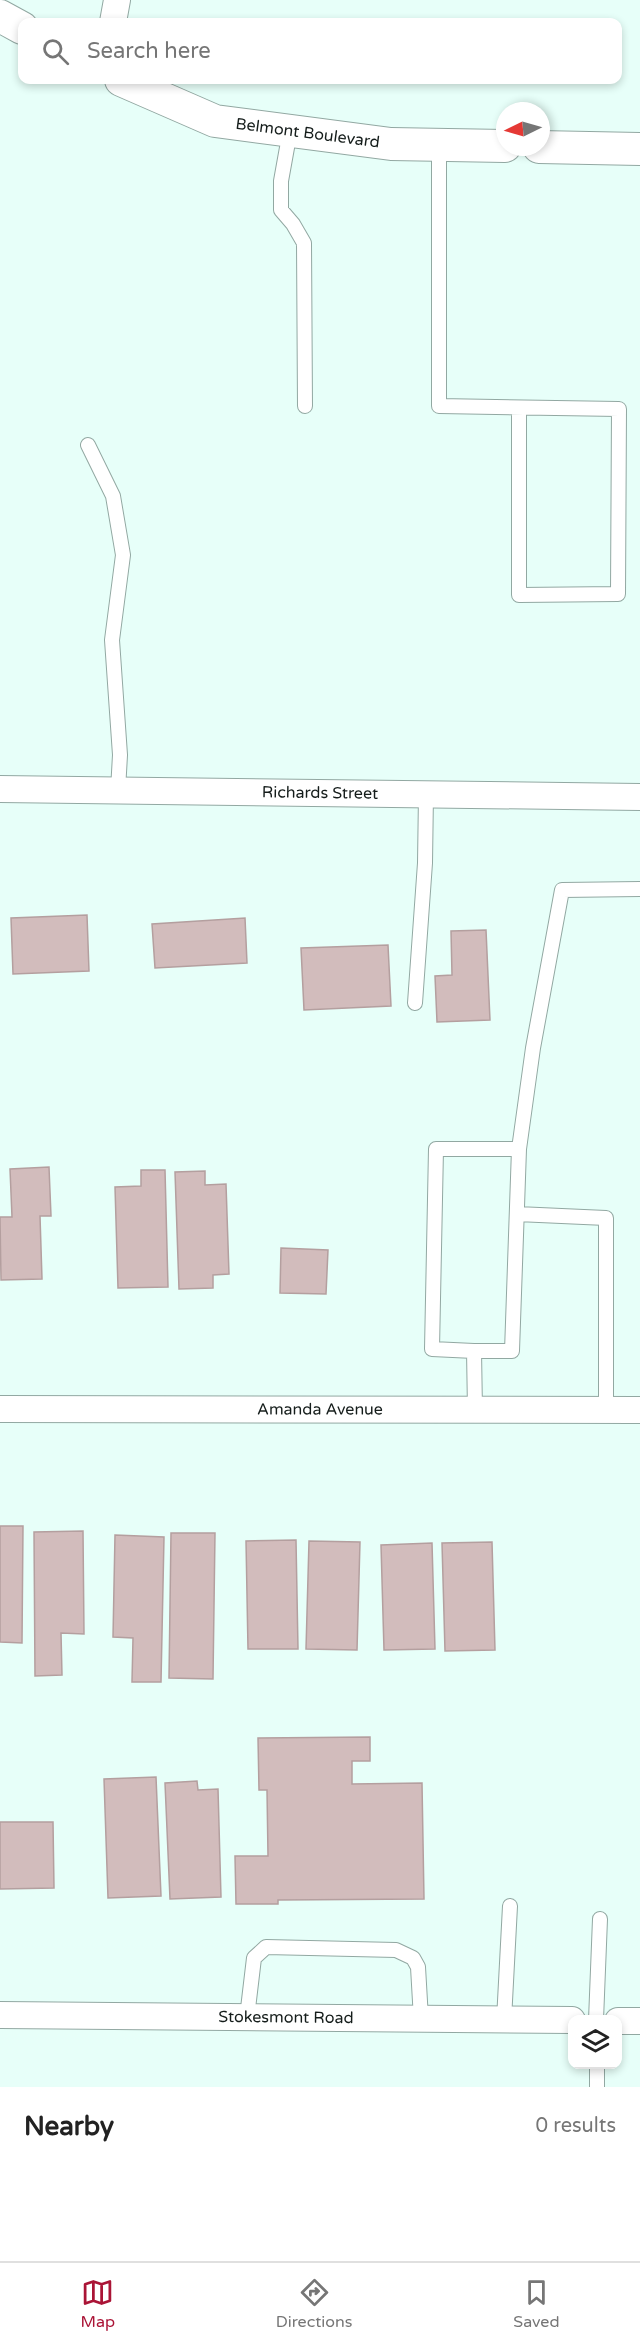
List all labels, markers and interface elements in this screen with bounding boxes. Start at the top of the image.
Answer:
search box [18,18,622,84]
icon: search [39,35,72,68]
text: Search here [87,38,211,64]
north arrow [496,102,550,156]
street label: Belmont Boulevard [234,114,381,152]
street label: Richards Street [262,782,378,804]
street label: Amanda Avenue [257,1399,383,1420]
street label: Stokesmont Road [218,2007,354,2028]
map controls [568,2015,622,2069]
button: layers [568,2015,622,2069]
text: Nearby [24,2111,114,2142]
text: 0 results [536,2114,616,2138]
tab: Map [80,2276,115,2332]
tab: Directions [276,2276,352,2332]
tab: Saved [513,2276,560,2332]

